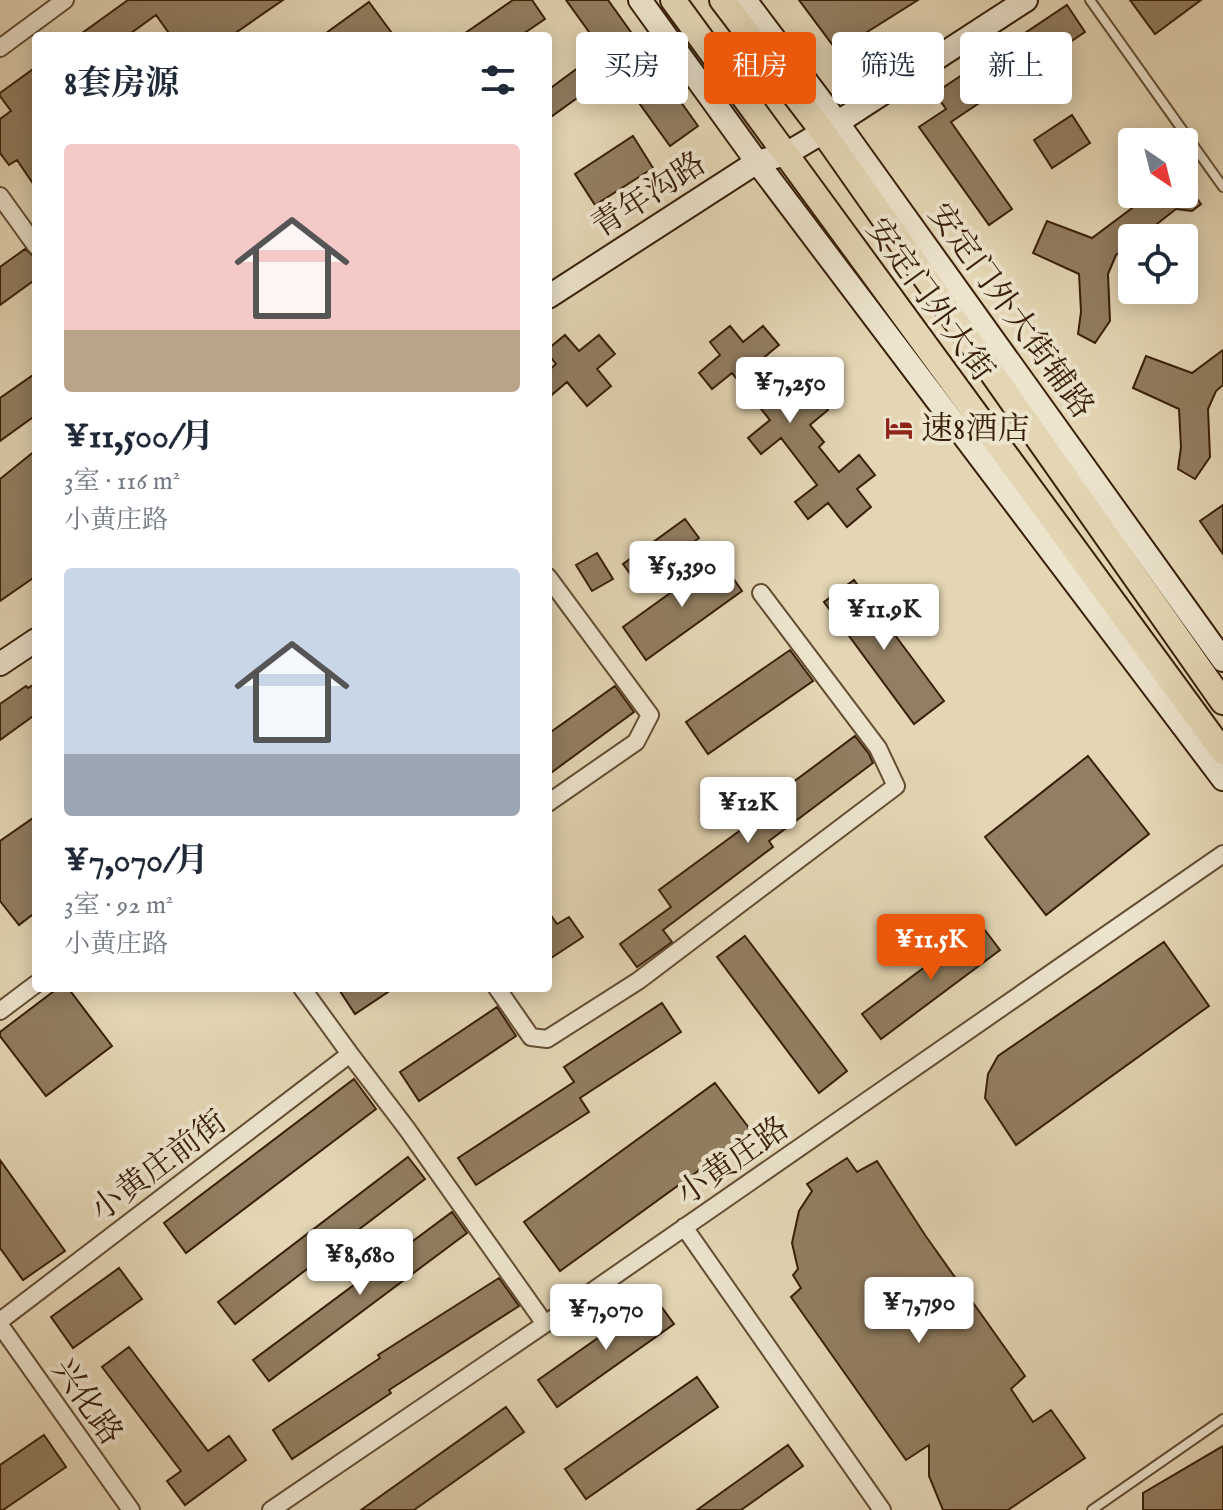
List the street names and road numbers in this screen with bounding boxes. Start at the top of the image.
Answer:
street label: 青年沟路 [585,144,714,248]
street label: 安定门外大街辅路 [918,196,1102,427]
street label: 安定门外大街 [856,211,1002,390]
street label: 小黄庄前街 [83,1102,236,1232]
street label: 小黄庄路 [669,1109,798,1216]
street label: 兴化路 [42,1351,130,1454]

